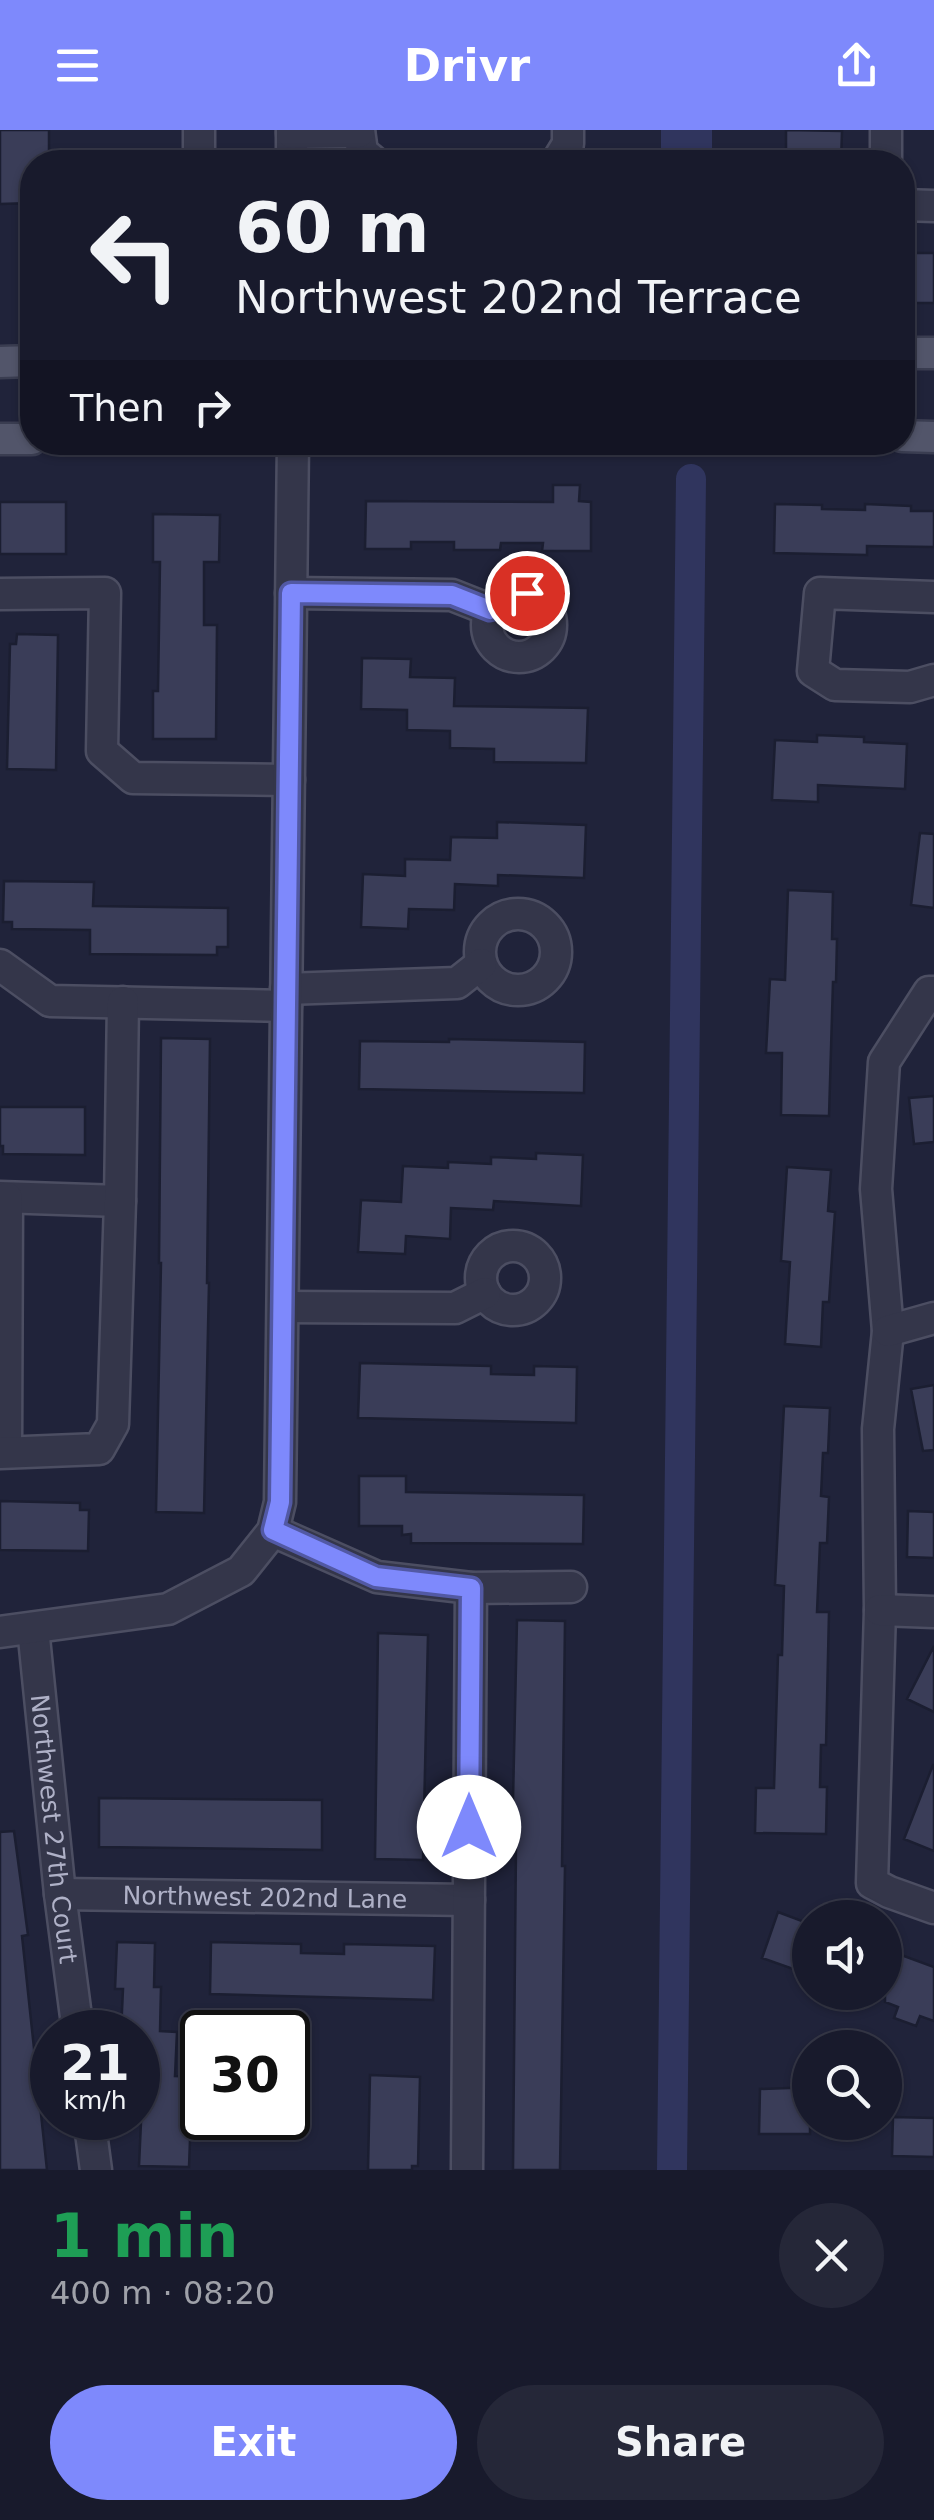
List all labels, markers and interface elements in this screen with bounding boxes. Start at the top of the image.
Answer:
icon: menu [50,38,105,93]
icon: share [829,38,884,93]
text: Drivr [404,39,530,92]
text: 60 m [235,187,430,269]
icon: left [70,190,200,320]
text: Northwest 202nd Terrace [235,271,802,324]
icon: right [185,380,240,435]
text: Then [70,386,165,430]
pin [485,551,570,636]
icon: arrive [500,566,555,621]
street label: Northwest 27th Court [25,1693,83,1965]
position arrow [417,1775,521,1879]
street label: Northwest 202nd Lane [123,1880,407,1914]
map controls [792,1900,902,2140]
button: sound [792,1900,902,2010]
speed limit sign: 30 [180,2010,310,2140]
button: search [792,2030,902,2140]
text: 21 [60,2034,130,2092]
text: km/h [63,2086,127,2115]
text: 1 min [50,2201,238,2271]
button: close [779,2203,884,2308]
text: 400 m · 08:20 [50,2274,275,2312]
button: Exit [50,2385,457,2500]
button: Share [477,2385,884,2500]

